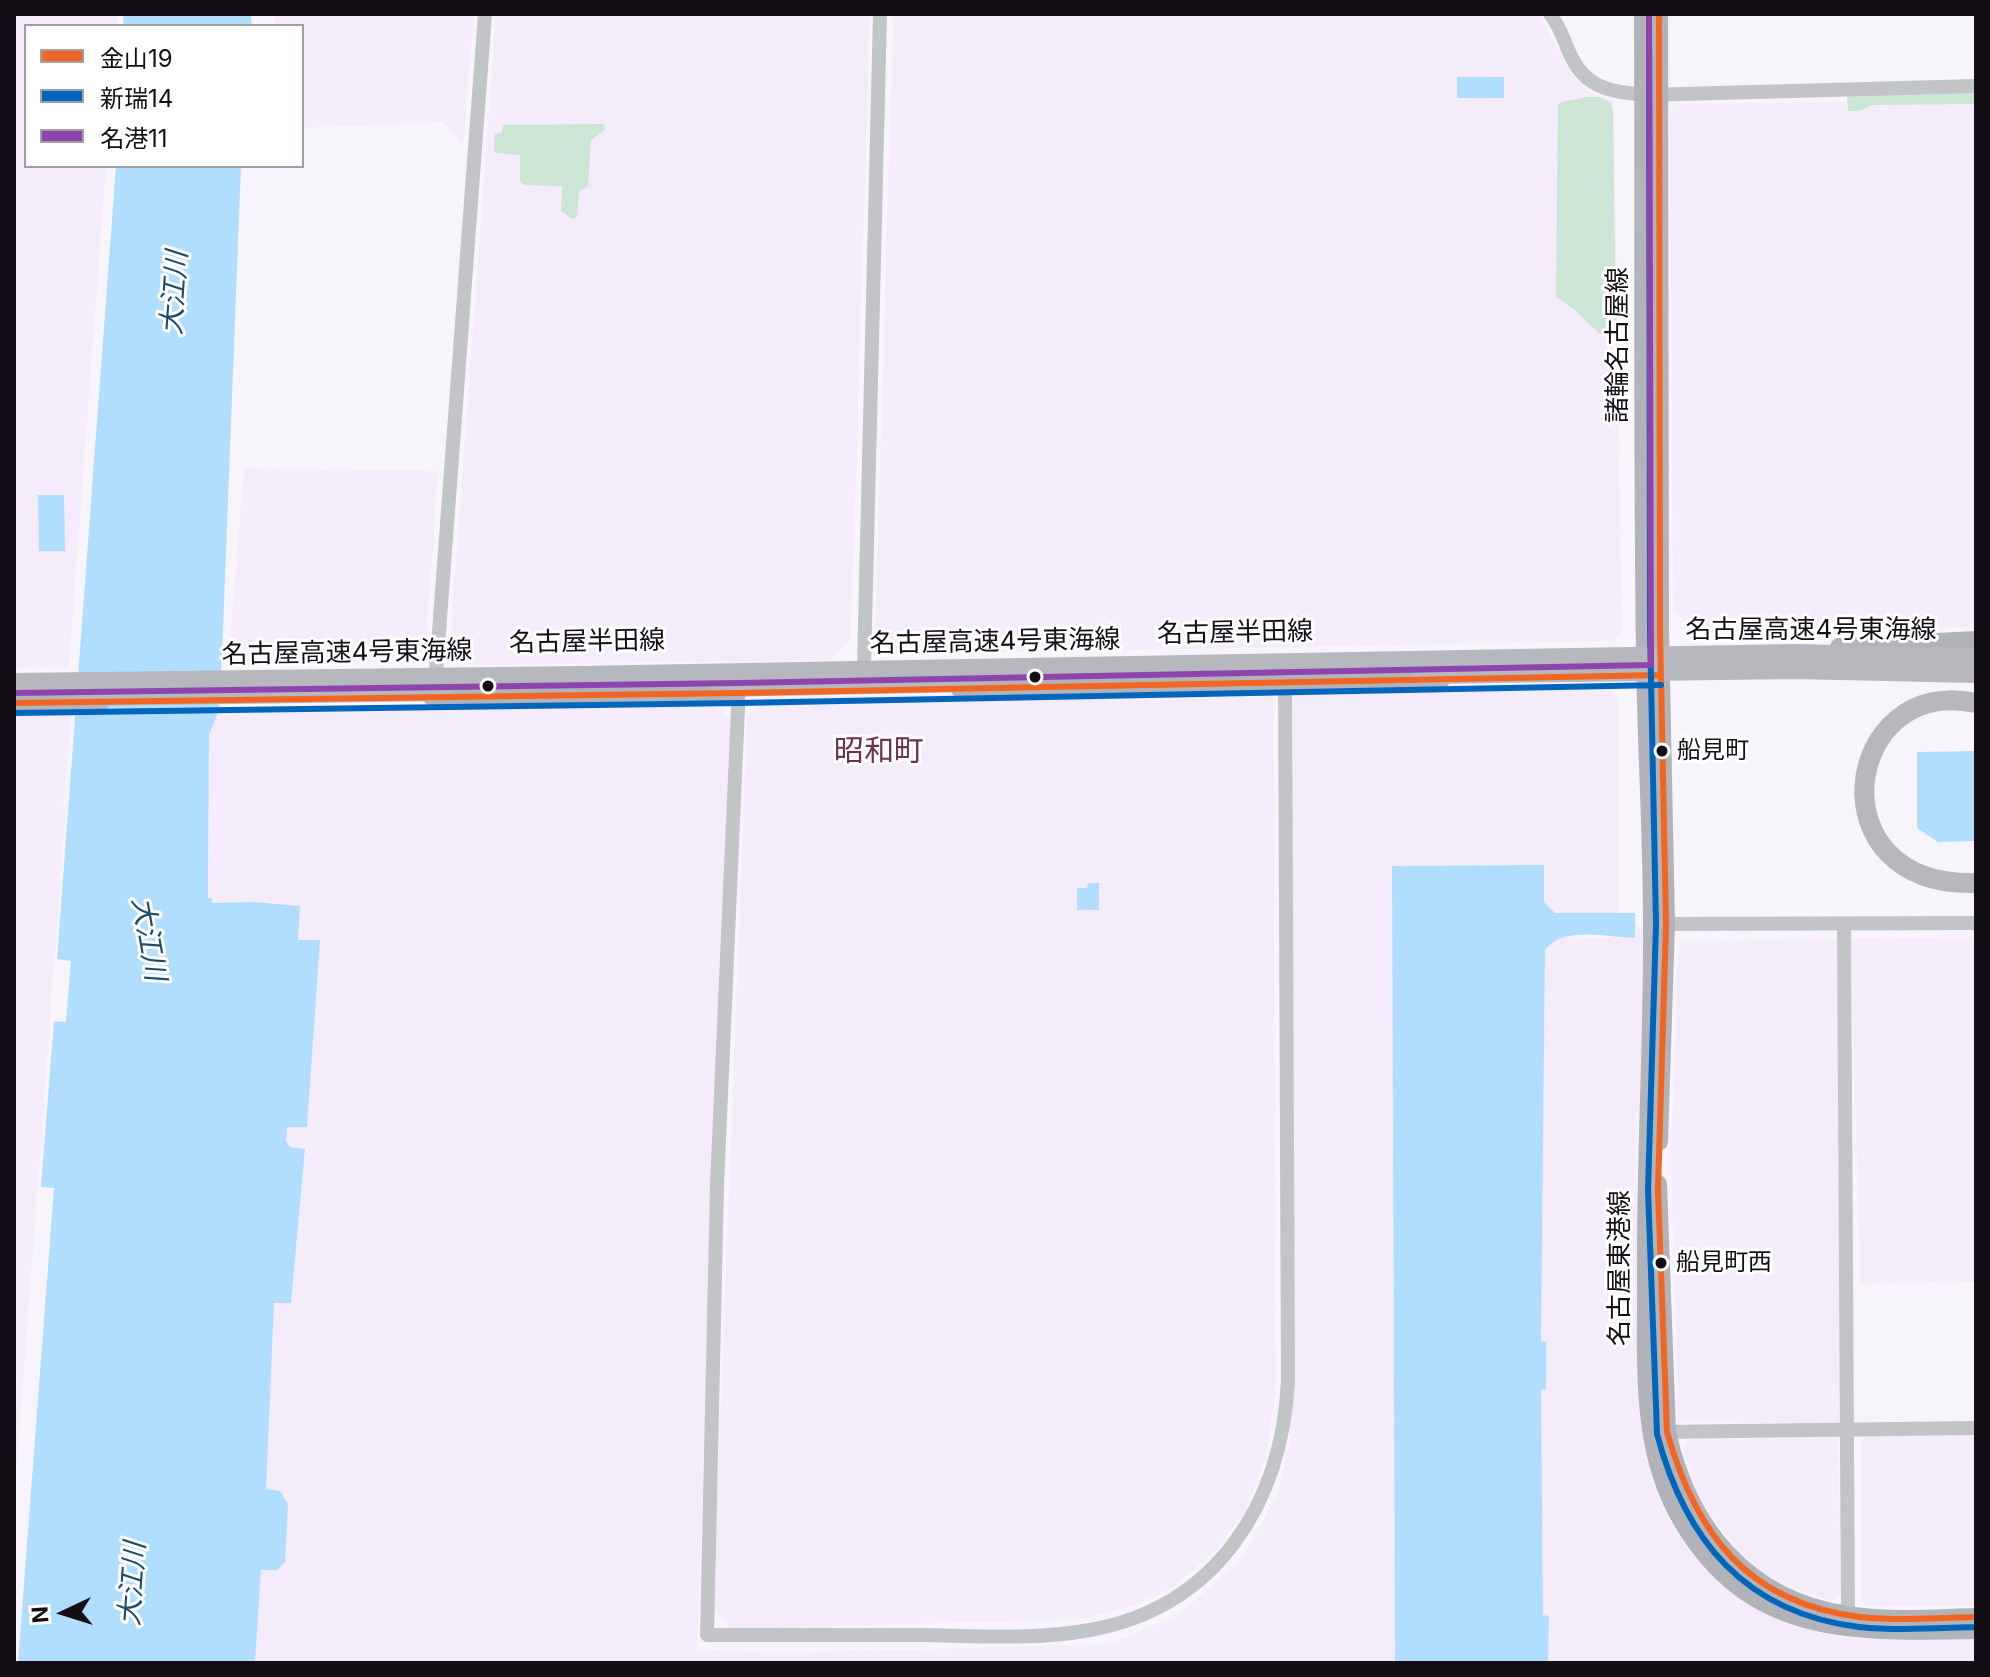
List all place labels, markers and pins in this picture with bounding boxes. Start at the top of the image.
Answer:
unlabelled marker [1027,669,1043,685]
unlabelled marker [480,678,496,694]
place label: 船見町 [1677,737,1749,765]
marker: 船見町 [1654,743,1670,759]
place label: 船見町西 [1676,1249,1772,1277]
marker: 船見町西 [1653,1255,1669,1271]

